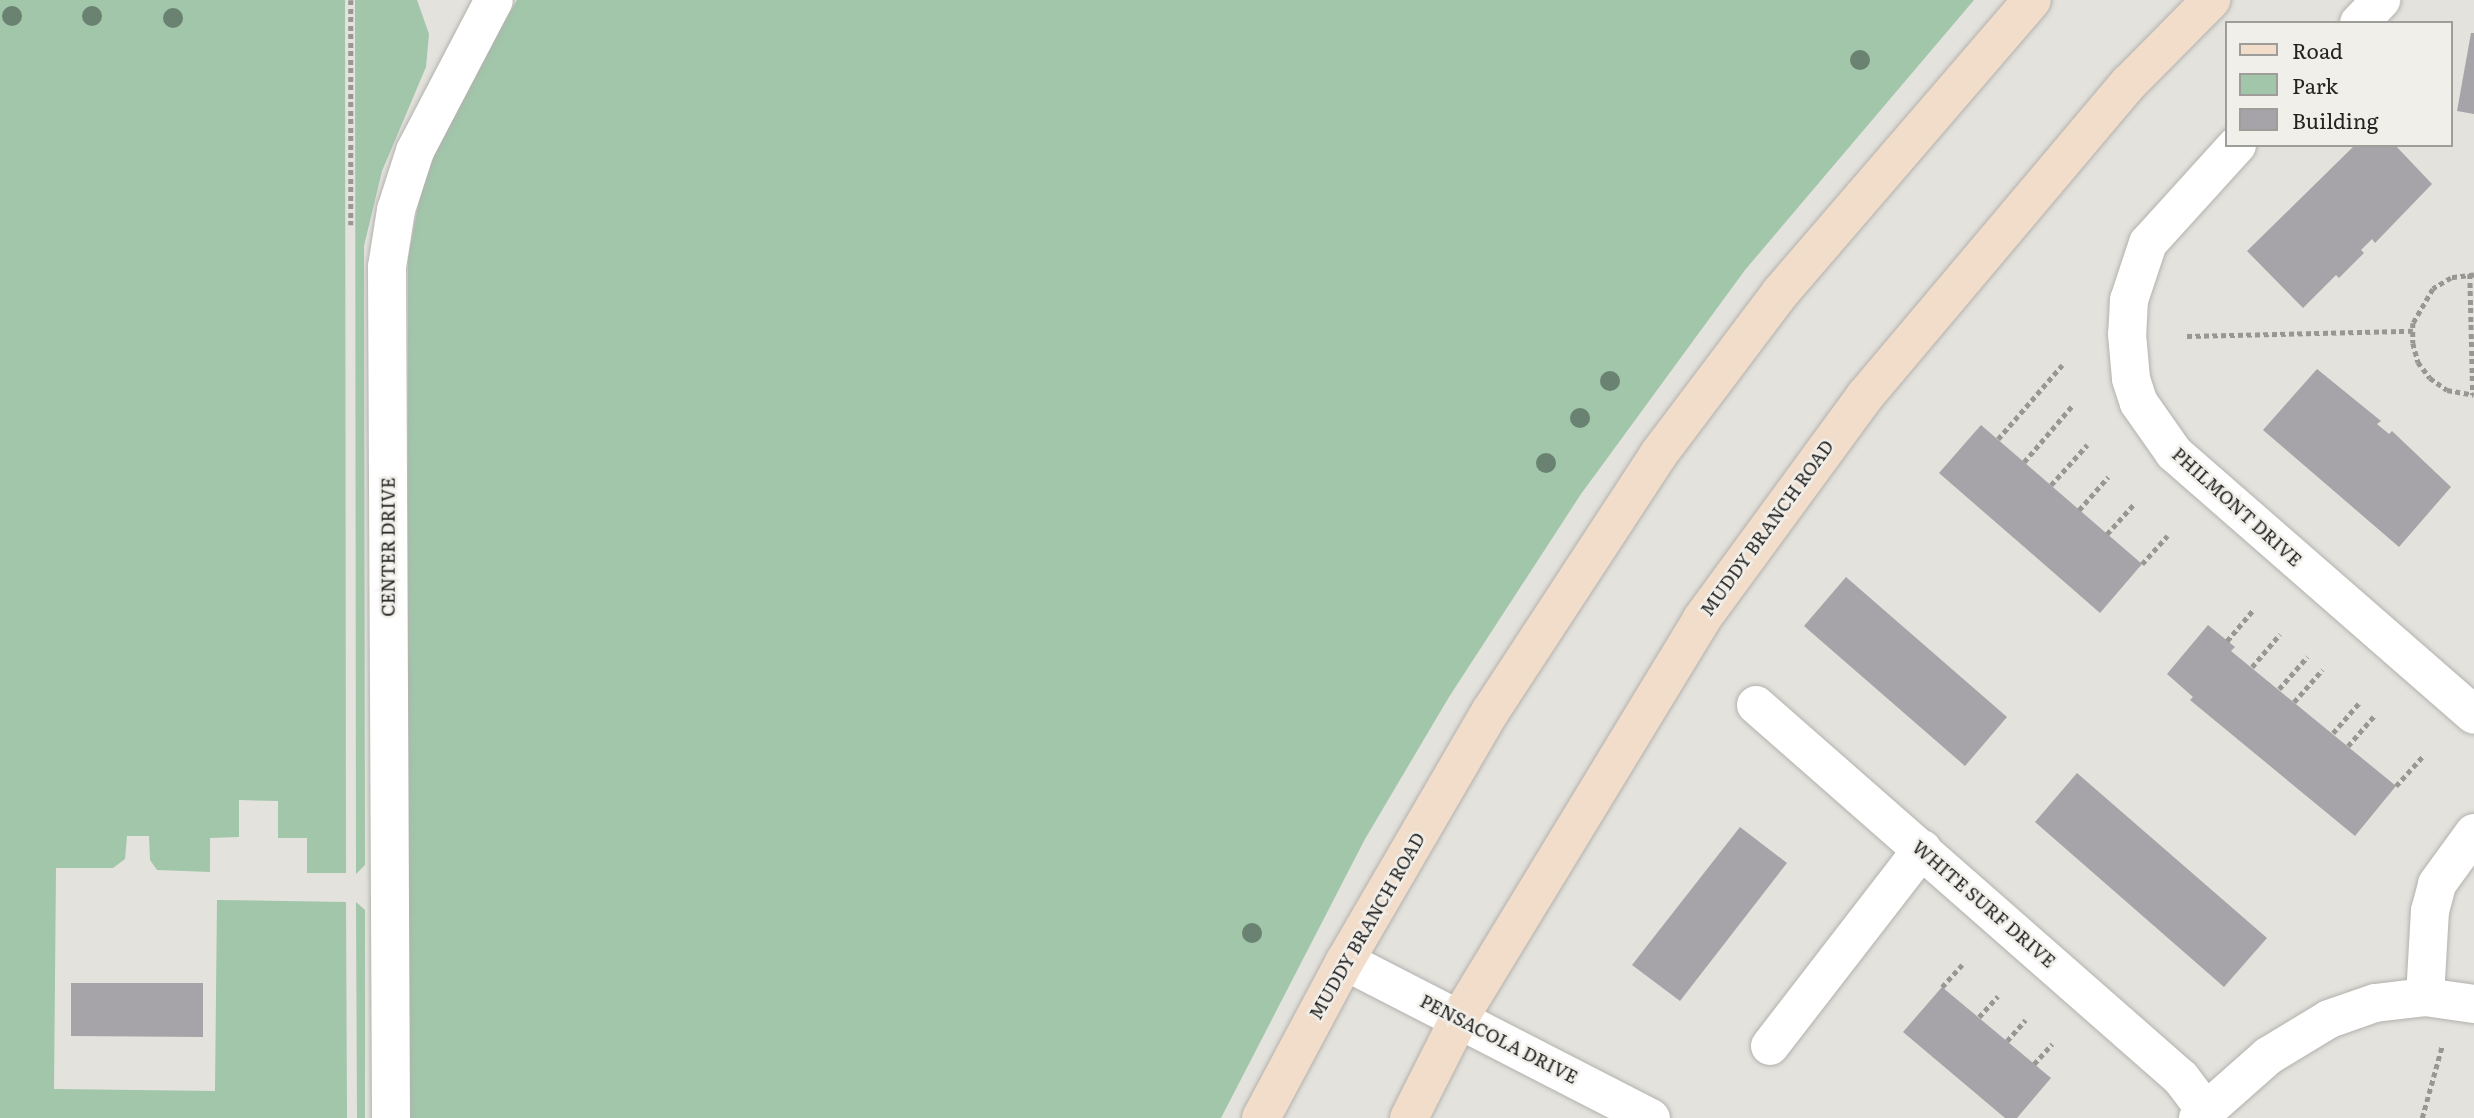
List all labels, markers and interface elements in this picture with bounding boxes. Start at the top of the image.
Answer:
legend [2226,21,2453,147]
text: Road [2292,34,2343,65]
text: Park [2292,69,2338,100]
text: Building [2292,104,2378,135]
street label: MUDDY BRANCH ROAD [1696,436,1838,620]
street label: PHILMONT DRIVE [2168,443,2306,571]
street label: CENTER DRIVE [377,477,399,617]
street label: MUDDY BRANCH ROAD [1305,829,1429,1023]
street label: WHITE SURF DRIVE [1908,836,2060,972]
street label: PENSACOLA DRIVE [1417,990,1581,1088]

